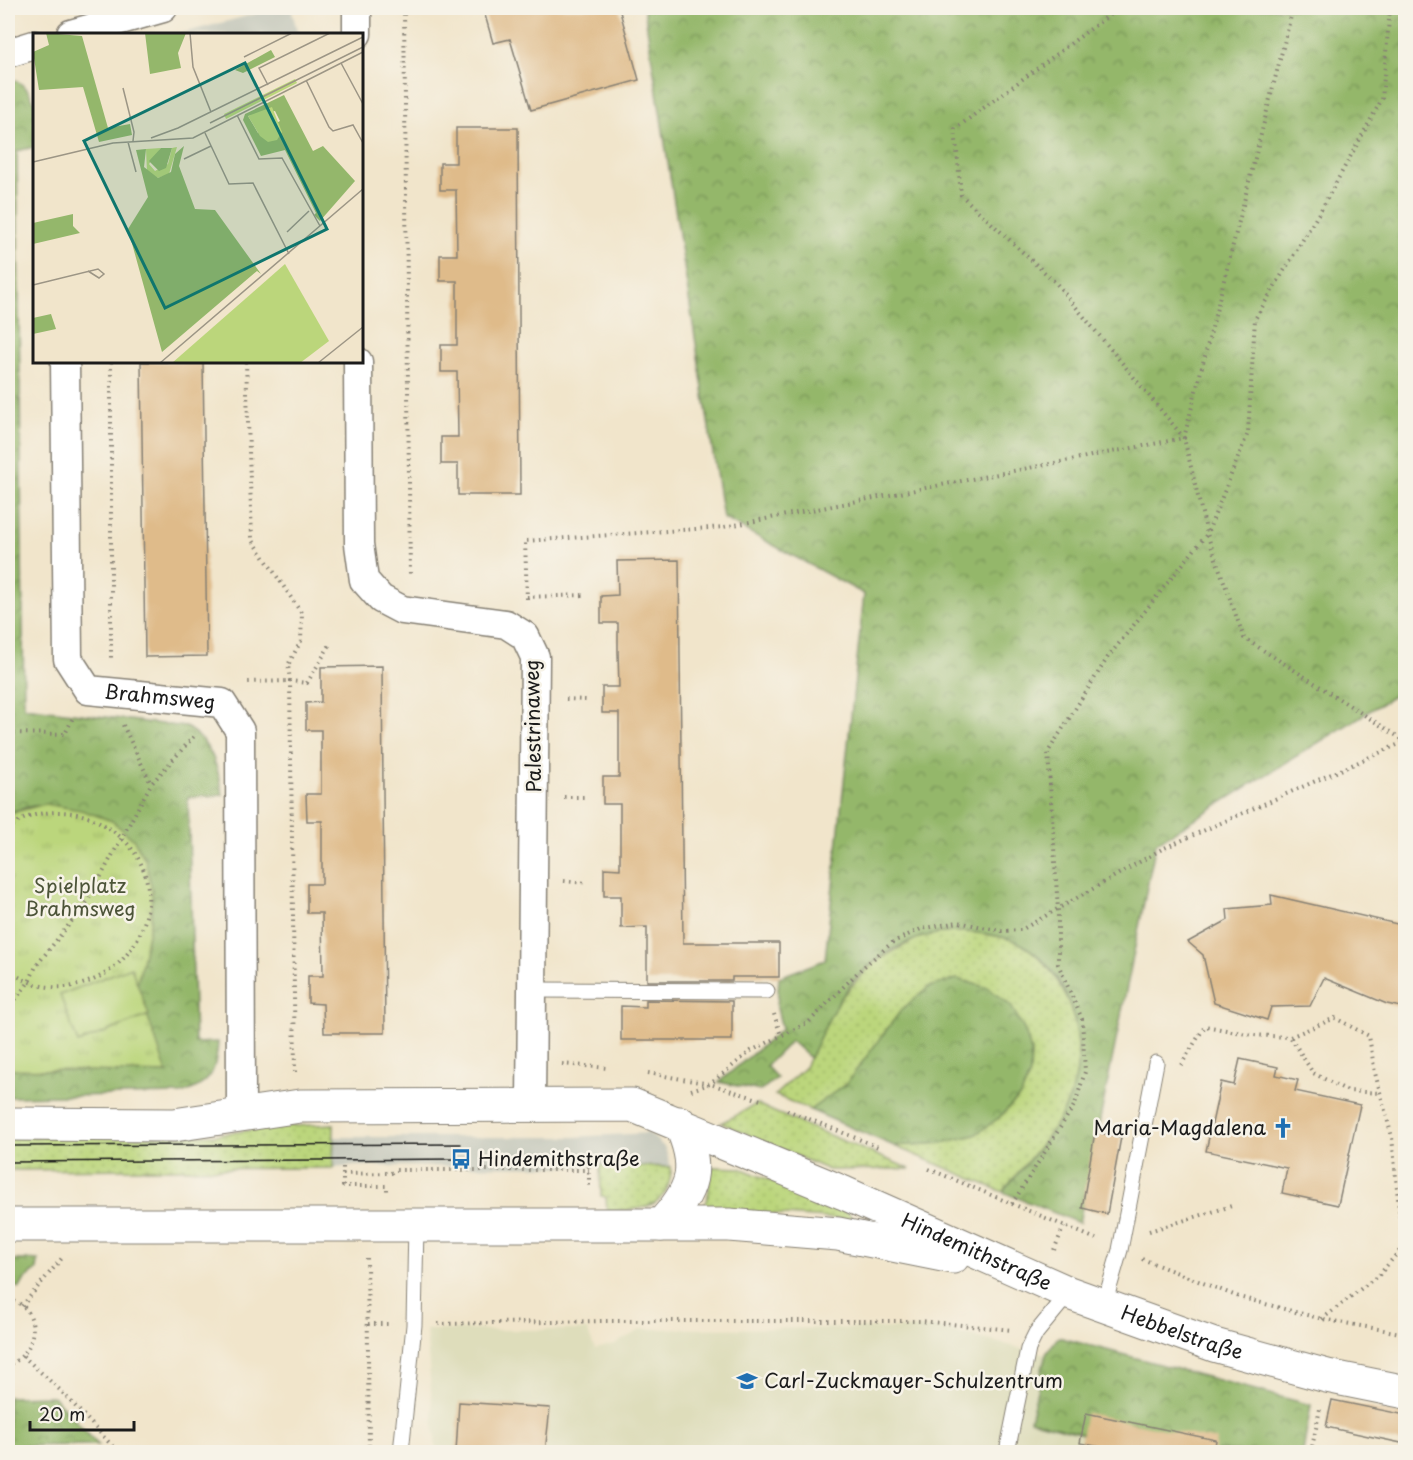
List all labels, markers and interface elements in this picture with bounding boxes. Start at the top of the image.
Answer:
inset map [33,33,363,363]
street label: Palestrinaweg [516,659,548,793]
street label: Brahmsweg [103,676,217,716]
park label: Spielplatz Brahmsweg [24,870,136,923]
place label: Maria-Magdalena [1093,1112,1267,1142]
church icon: Maria-Magdalena [1271,1116,1295,1140]
place label: Hindemithstraße [478,1143,640,1173]
bus stop icon: Hindemithstraße [449,1147,473,1171]
street label: Hindemithstraße [897,1204,1057,1298]
street label: Hebbelstraße [1117,1297,1247,1366]
place label: Carl-Zuckmayer-Schulzentrum [764,1365,1063,1395]
school or university icon: Carl-Zuckmayer-Schulzentrum [735,1369,759,1393]
scale bar [30,1394,134,1432]
text: 20 m [39,1400,85,1427]

